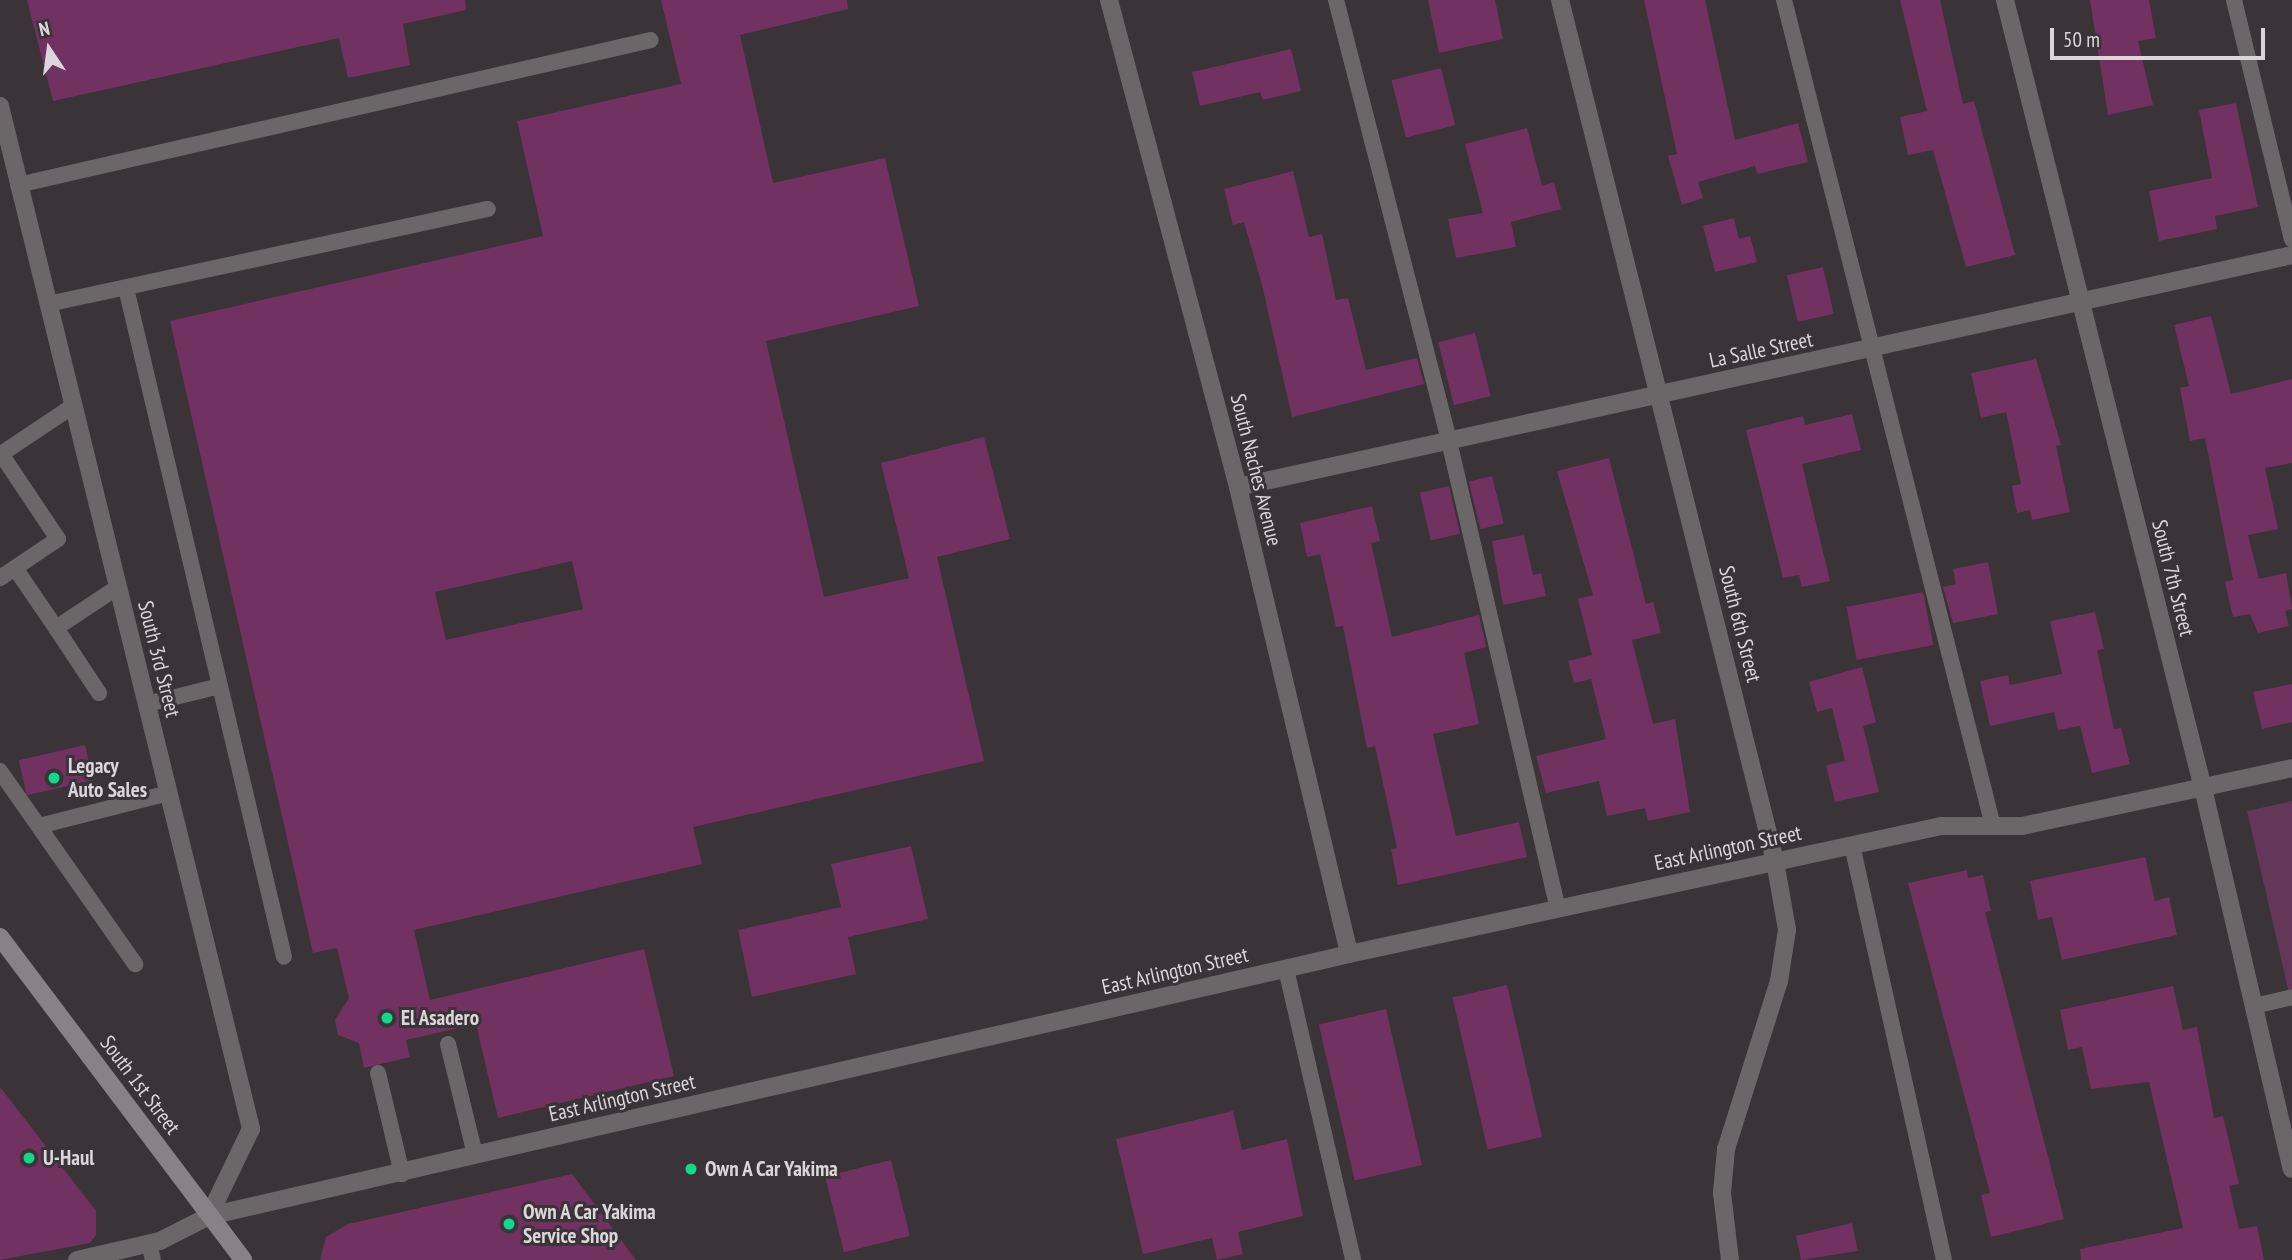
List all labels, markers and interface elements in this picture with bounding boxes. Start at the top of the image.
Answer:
north arrow [14,14,84,84]
scale bar [2054,14,2269,58]
text: N [37,16,52,41]
text: 50 m [2063,26,2100,53]
street label: La Salle Street [1707,327,1815,373]
street label: South Naches Avenue [1225,391,1287,549]
street label: South 7th Street [2146,517,2200,639]
street label: South 6th Street [1713,563,1767,685]
street label: South 3rd Street [132,598,186,720]
place label: Legacy Auto Sales [68,753,147,803]
marker: Legacy Auto Sales [46,770,62,786]
street label: East Arlington Street [1652,820,1804,876]
street label: East Arlington Street [1099,942,1251,1000]
place label: El Asadero [401,1005,480,1031]
marker: El Asadero [379,1010,395,1026]
street label: South 1st Street [95,1031,185,1139]
street label: East Arlington Street [546,1069,698,1127]
place label: U-Haul [43,1145,94,1171]
marker: U-Haul [21,1150,37,1166]
place label: Own A Car Yakima [705,1156,840,1182]
marker: Own A Car Yakima [683,1161,699,1177]
place label: Own A Car Yakima Service Shop [523,1199,658,1249]
marker: Own A Car Yakima Service Shop [501,1216,517,1232]

